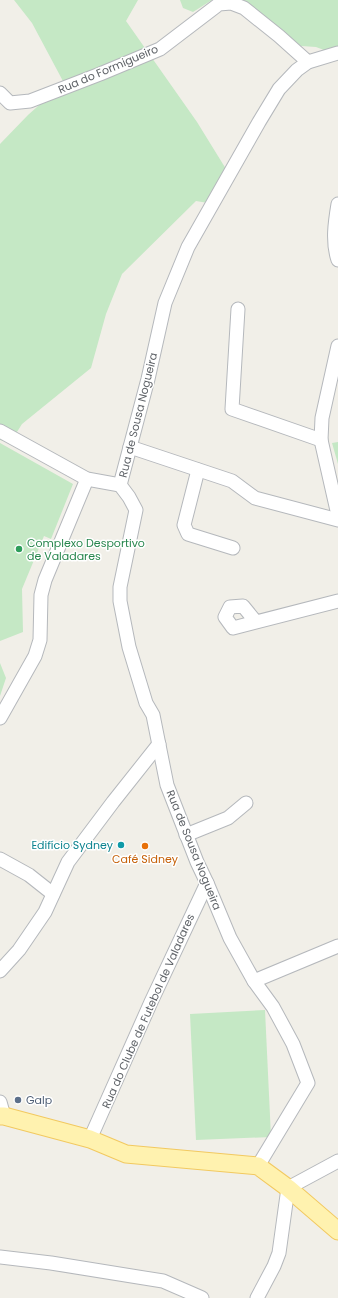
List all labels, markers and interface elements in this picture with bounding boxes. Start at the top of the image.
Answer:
street label: Rua do Formigueiro [55,41,161,97]
street label: Rua de Sousa Nogueira [115,351,161,479]
place label: Complexo Desportivo de Valadares [27,535,145,564]
marker: Complexo Desportivo de Valadares [14,544,24,554]
street label: Rua de Sousa Nogueira [163,788,225,912]
place label: Edifício Sydney [31,837,114,853]
marker: Edifício Sydney [116,840,126,850]
marker: Café Sidney [140,841,150,851]
place label: Café Sidney [112,851,179,867]
street label: Rua do Clube de Futebol de Valadares [98,911,198,1111]
place label: Galp [26,1092,52,1108]
marker: Galp [13,1095,23,1105]

